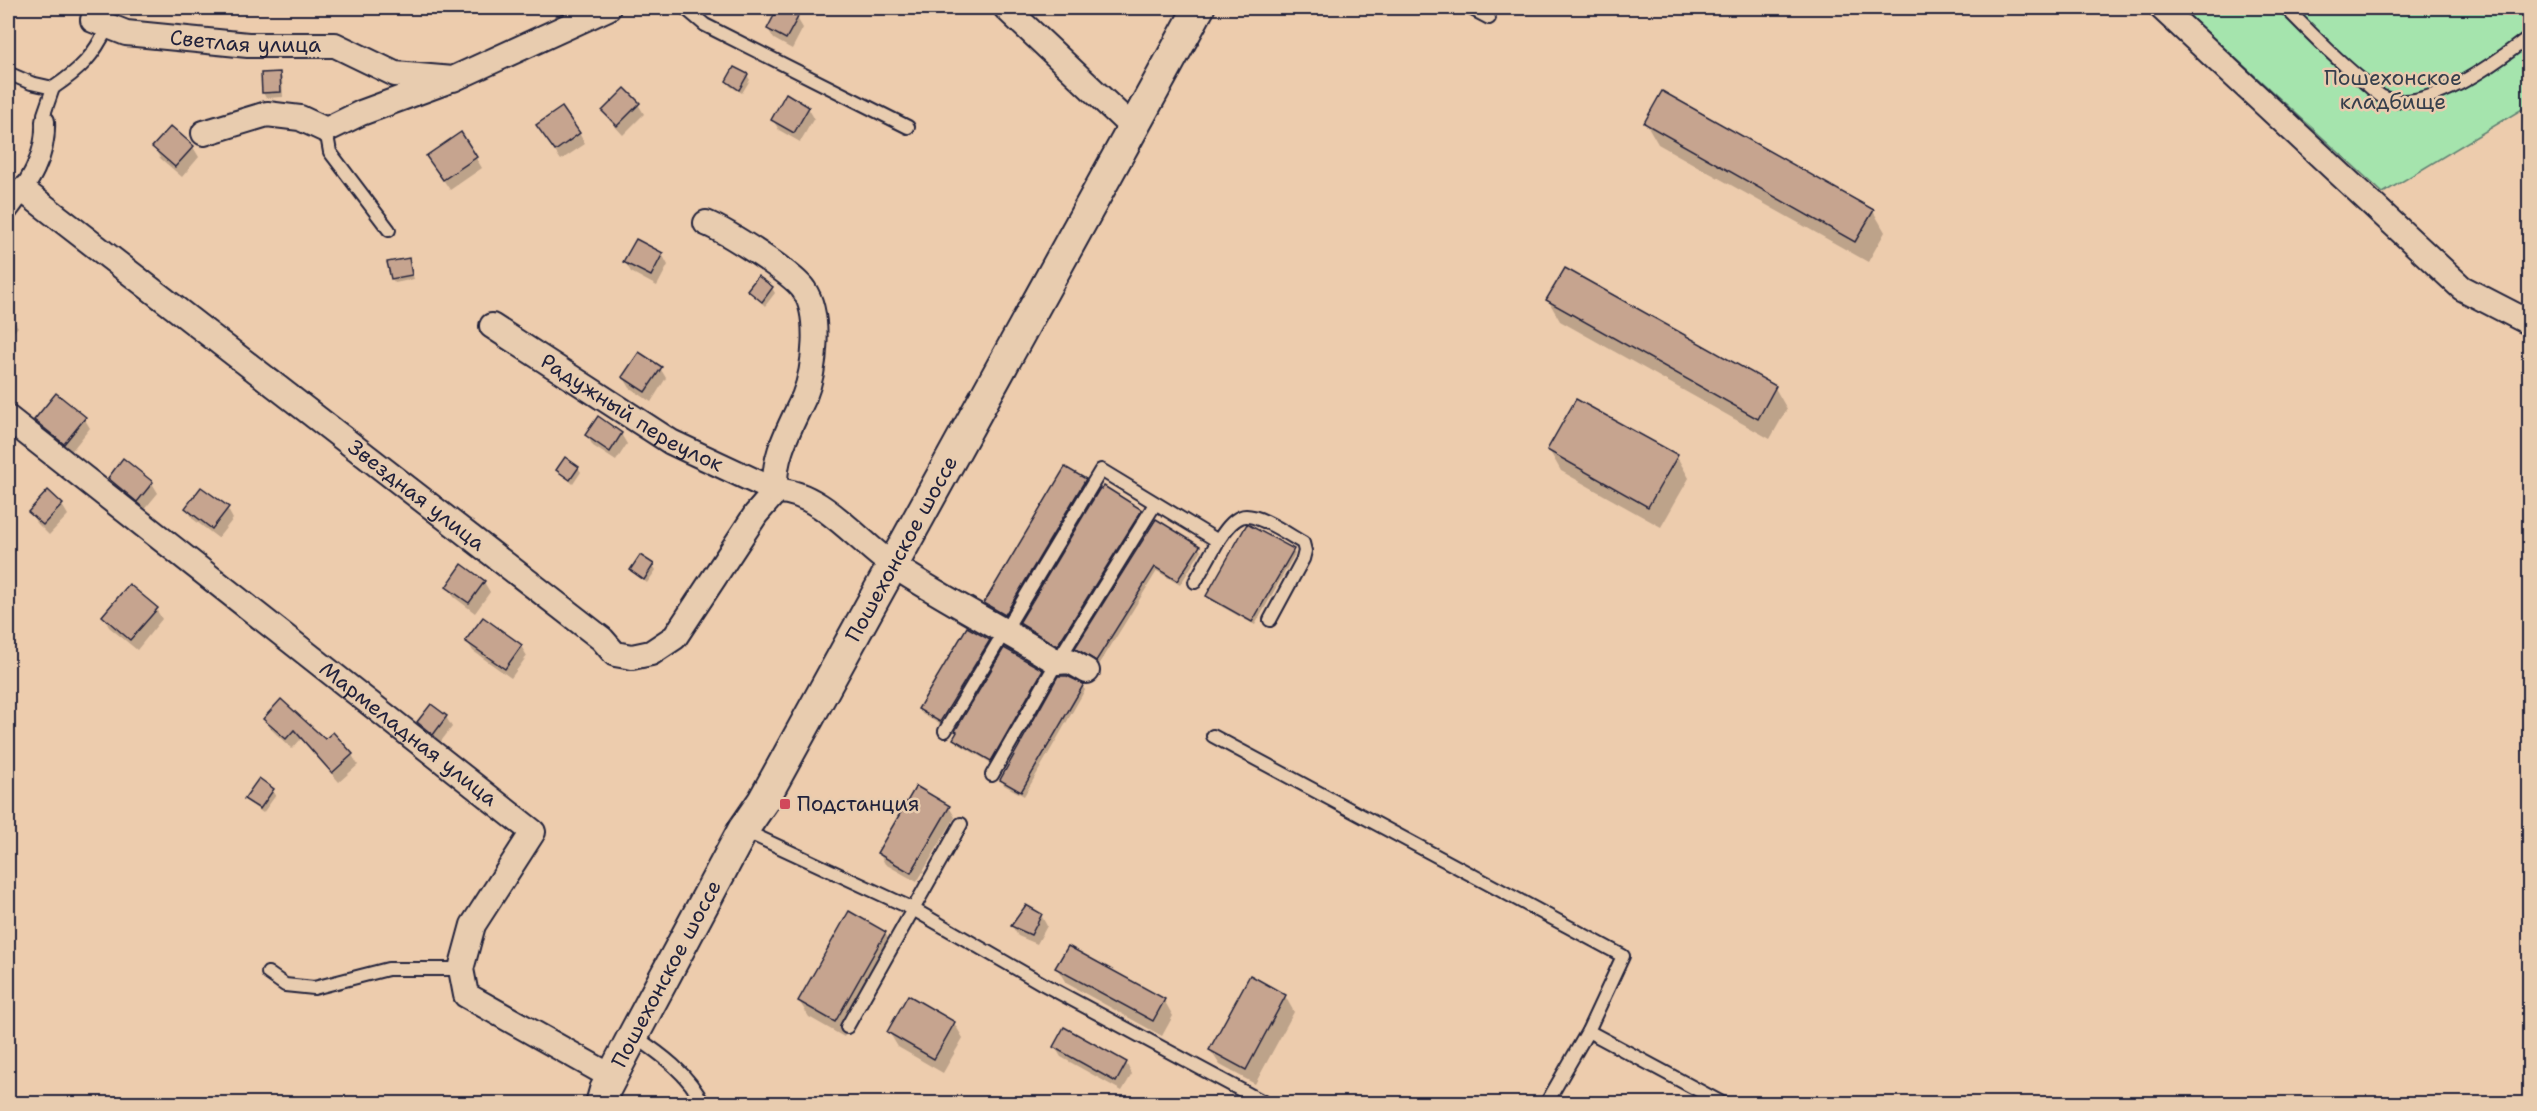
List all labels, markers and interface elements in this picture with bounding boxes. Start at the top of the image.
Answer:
street label: Светлая улица [169,23,321,59]
park label: Пошехонское кладбище [2324,64,2462,116]
street label: Радужный переулок [535,347,728,478]
street label: Звездная улица [342,433,491,557]
street label: Пошехонское шоссе [839,451,964,647]
street label: Мармеладная улица [314,655,503,813]
place label: Подстанция [797,790,919,818]
marker: Подстанция [778,797,792,811]
street label: Пошехонское шоссе [605,875,728,1072]

